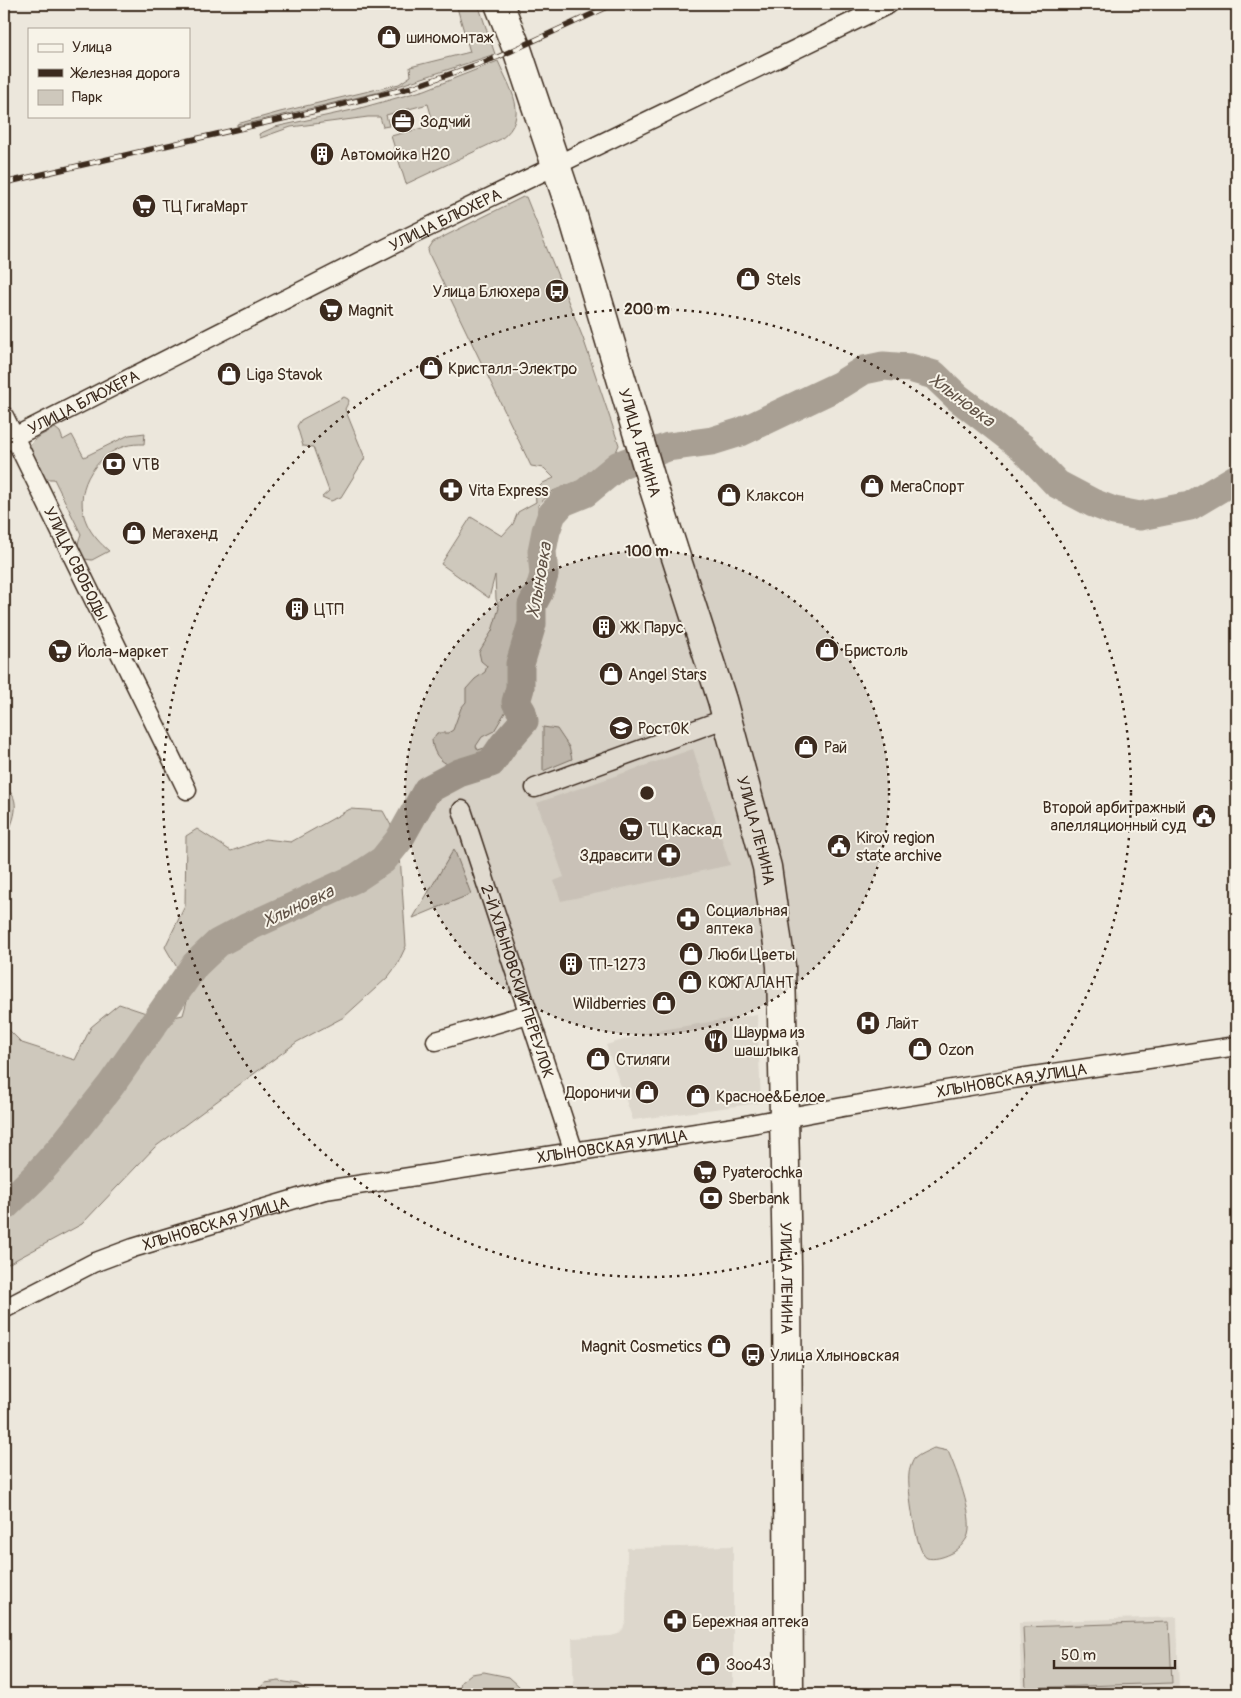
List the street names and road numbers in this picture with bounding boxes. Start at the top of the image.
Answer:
street label: УЛИЦА БЛЮХЕРА [386,184,505,256]
street label: УЛИЦА БЛЮХЕРА [25,366,143,439]
street label: УЛИЦА ЛЕНИНА [614,386,665,500]
street label: УЛИЦА СВОБОДЫ [39,504,112,624]
street label: УЛИЦА ЛЕНИНА [732,774,778,886]
street label: 2-Й ХЛЫНОВСКИЙ ПЕРЕУЛОК [476,882,558,1081]
street label: ХЛЫНОВСКАЯ УЛИЦА [935,1059,1088,1102]
street label: ХЛЫНОВСКАЯ УЛИЦА [536,1125,689,1168]
street label: ХЛЫНОВСКАЯ УЛИЦА [140,1193,291,1256]
street label: УЛИЦА ЛЕНИНА [775,1222,796,1334]

